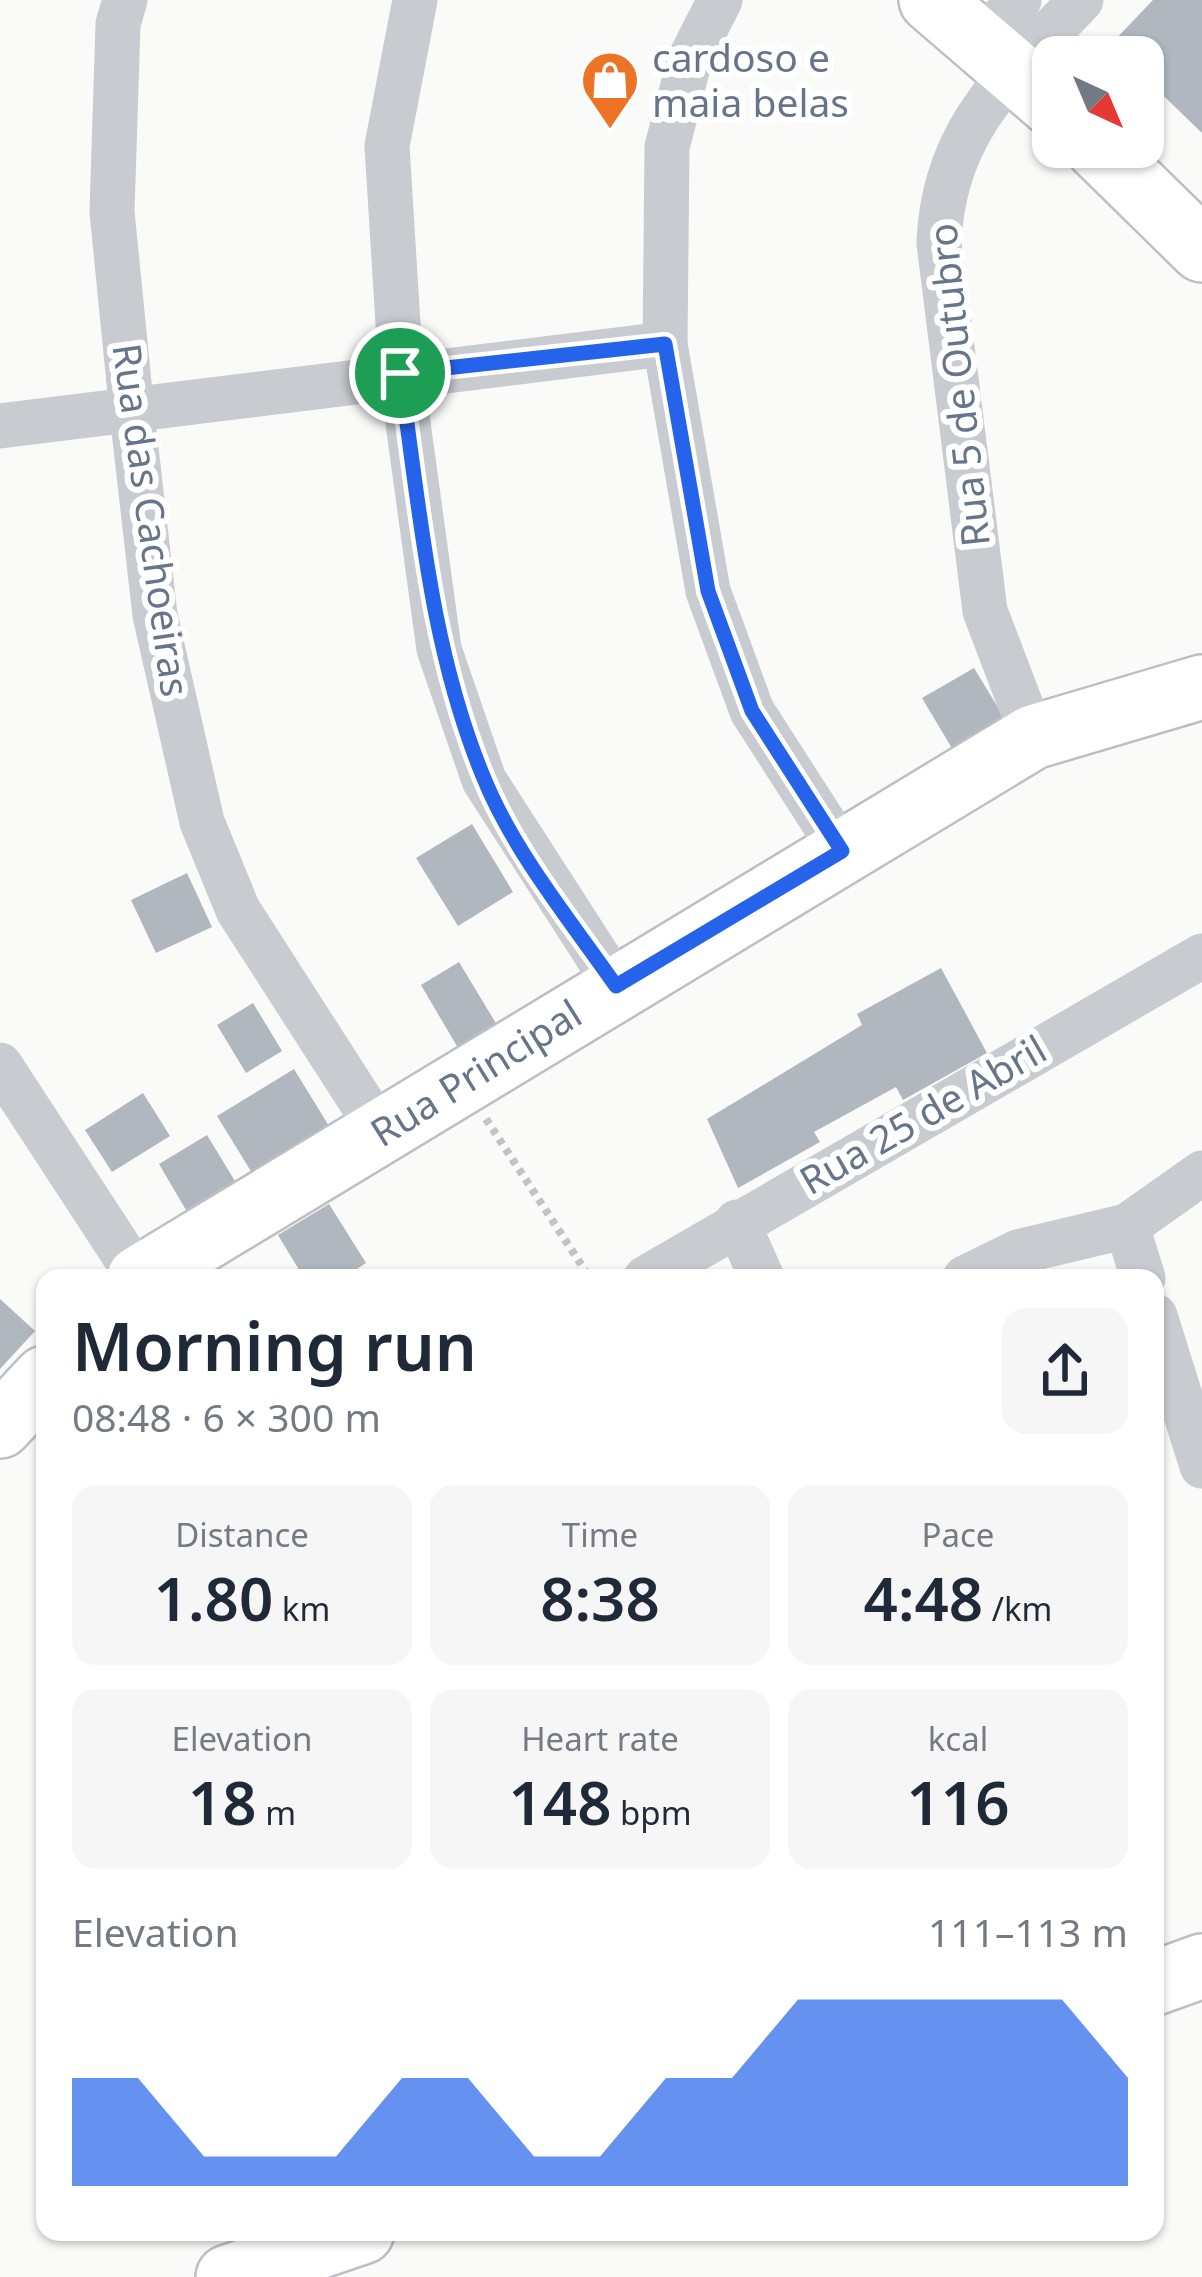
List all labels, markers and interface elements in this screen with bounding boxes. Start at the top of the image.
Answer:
place label: cardoso e maia belas [652,30,849,128]
north arrow [1032,36,1164,168]
map controls [1032,36,1164,168]
shop icon: cardoso e maia belas [579,49,641,131]
street label: Rua 5 de Outubro [914,221,1001,549]
pin [349,322,451,424]
street label: Rua das Cachoeiras [101,340,203,700]
icon: arrive [367,340,433,406]
street label: Rua Principal [360,986,591,1158]
street label: Rua 25 de Abril [789,1022,1055,1206]
text: Morning run [72,1300,477,1390]
button: share [1002,1308,1128,1434]
text: 08:48 · 6 × 300 m [72,1390,381,1443]
text: Distance [175,1512,309,1557]
text: Time [562,1512,638,1557]
text: Pace [922,1512,994,1557]
text: 1.80 [154,1557,273,1639]
text: 8:38 [540,1557,660,1639]
text: 4:48 [864,1557,983,1639]
text: km [273,1586,330,1631]
text: /km [983,1586,1052,1631]
text: Elevation [172,1716,312,1761]
text: Heart rate [521,1716,679,1761]
text: kcal [928,1716,988,1761]
text: 18 [188,1761,257,1843]
text: 148 [509,1761,611,1843]
text: 116 [907,1761,1009,1843]
text: m [257,1790,296,1835]
text: bpm [611,1790,692,1835]
text: Elevation [72,1905,239,1958]
text: 111–113 m [928,1905,1128,1958]

